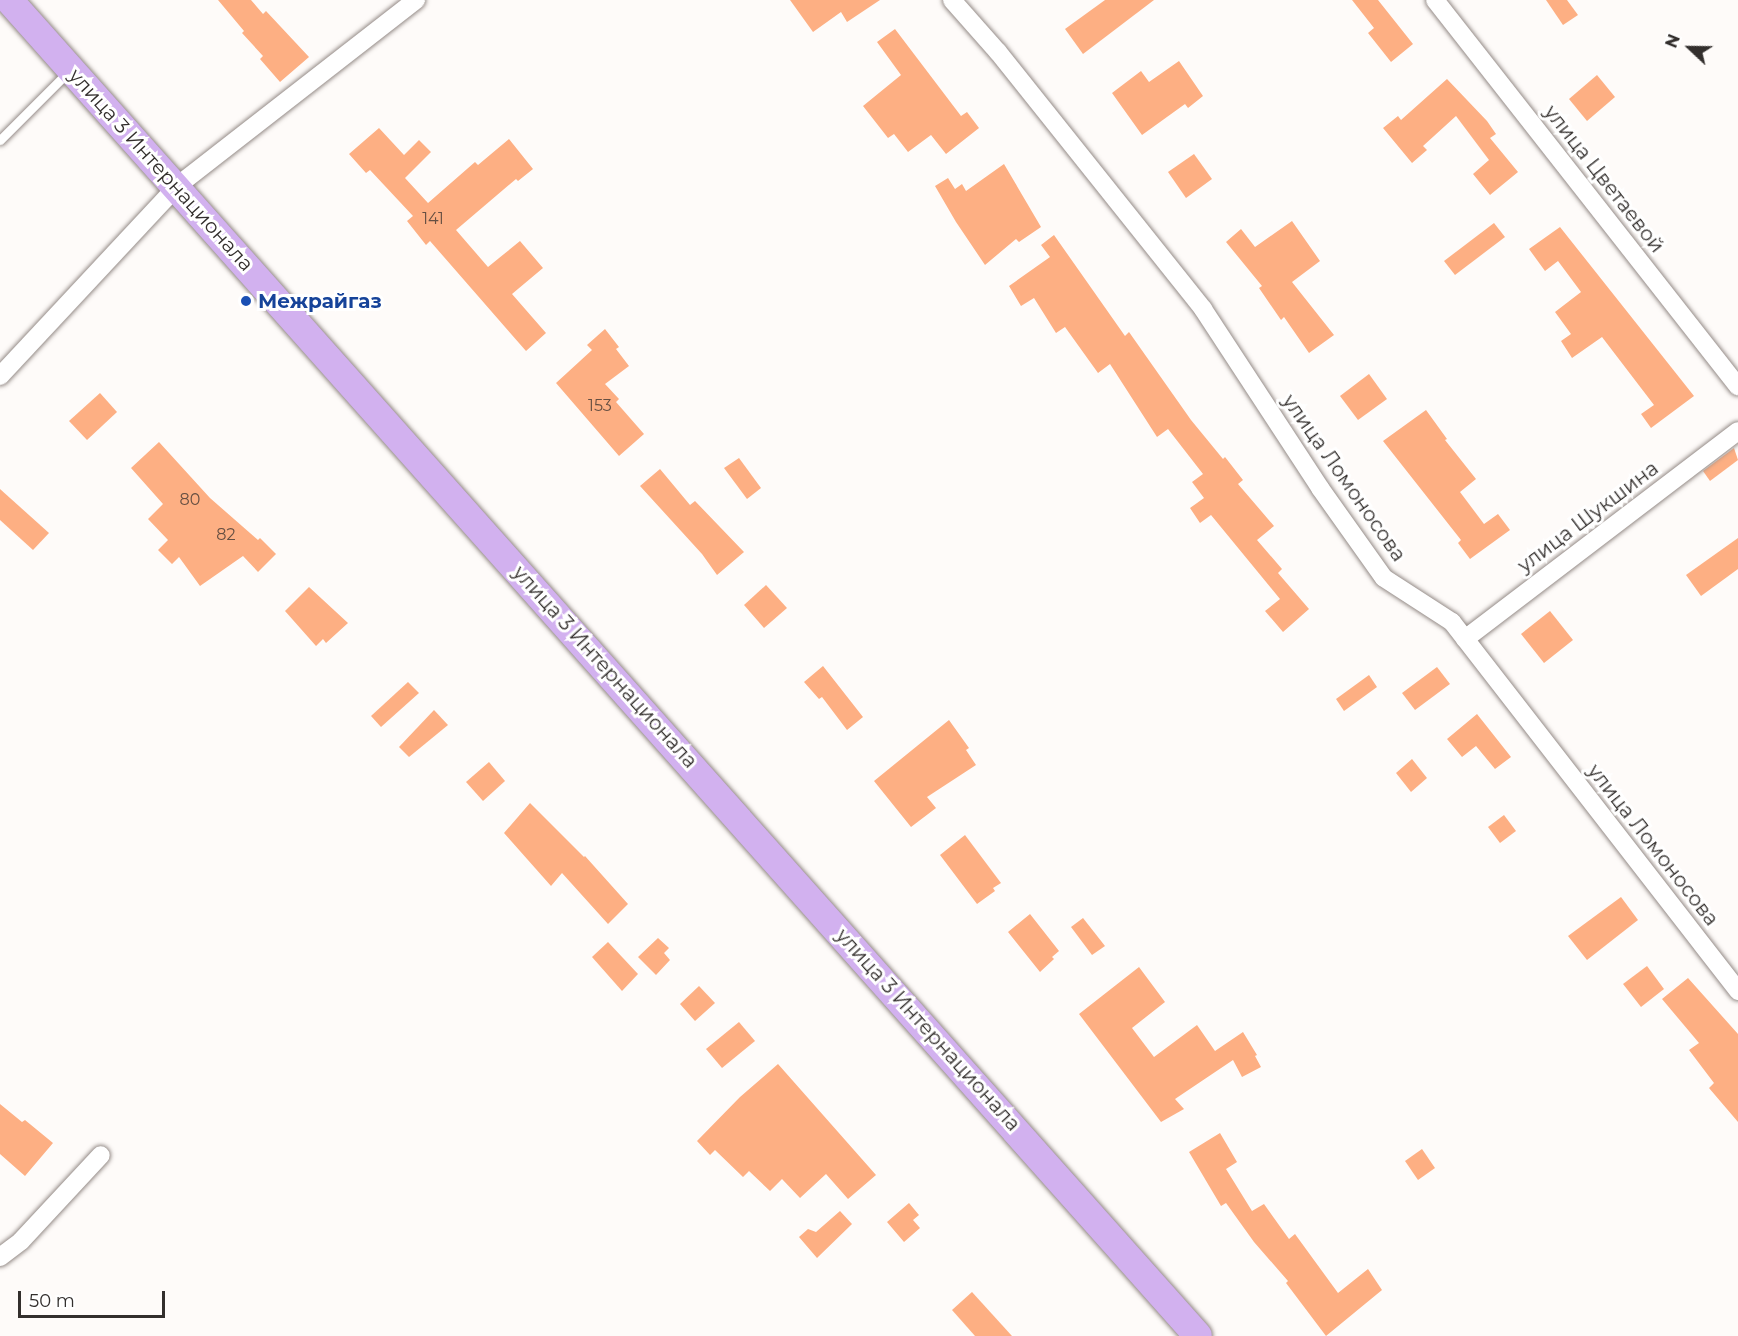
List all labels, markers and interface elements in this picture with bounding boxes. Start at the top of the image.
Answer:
north arrow [1660,18,1720,78]
text: N [1662,32,1684,51]
street label: улица 3 Интернационала [64,64,258,276]
street label: улица Цветаевой [1539,101,1669,257]
house number: 141 [422,209,444,229]
place label: Межрайгаз [258,289,382,313]
marker: Межрайгаз [239,294,253,308]
street label: улица Ломоносова [1277,390,1411,566]
house number: 153 [588,396,612,416]
street label: улица Шукшина [1513,456,1663,578]
house number: 80 [180,490,200,510]
house number: 82 [216,525,236,545]
street label: улица 3 Интернационала [508,561,702,773]
street label: улица Ломоносова [1582,759,1724,931]
street label: улица 3 Интернационала [831,924,1025,1136]
scale bar [21,1279,168,1317]
text: 50 m [29,1290,75,1312]

